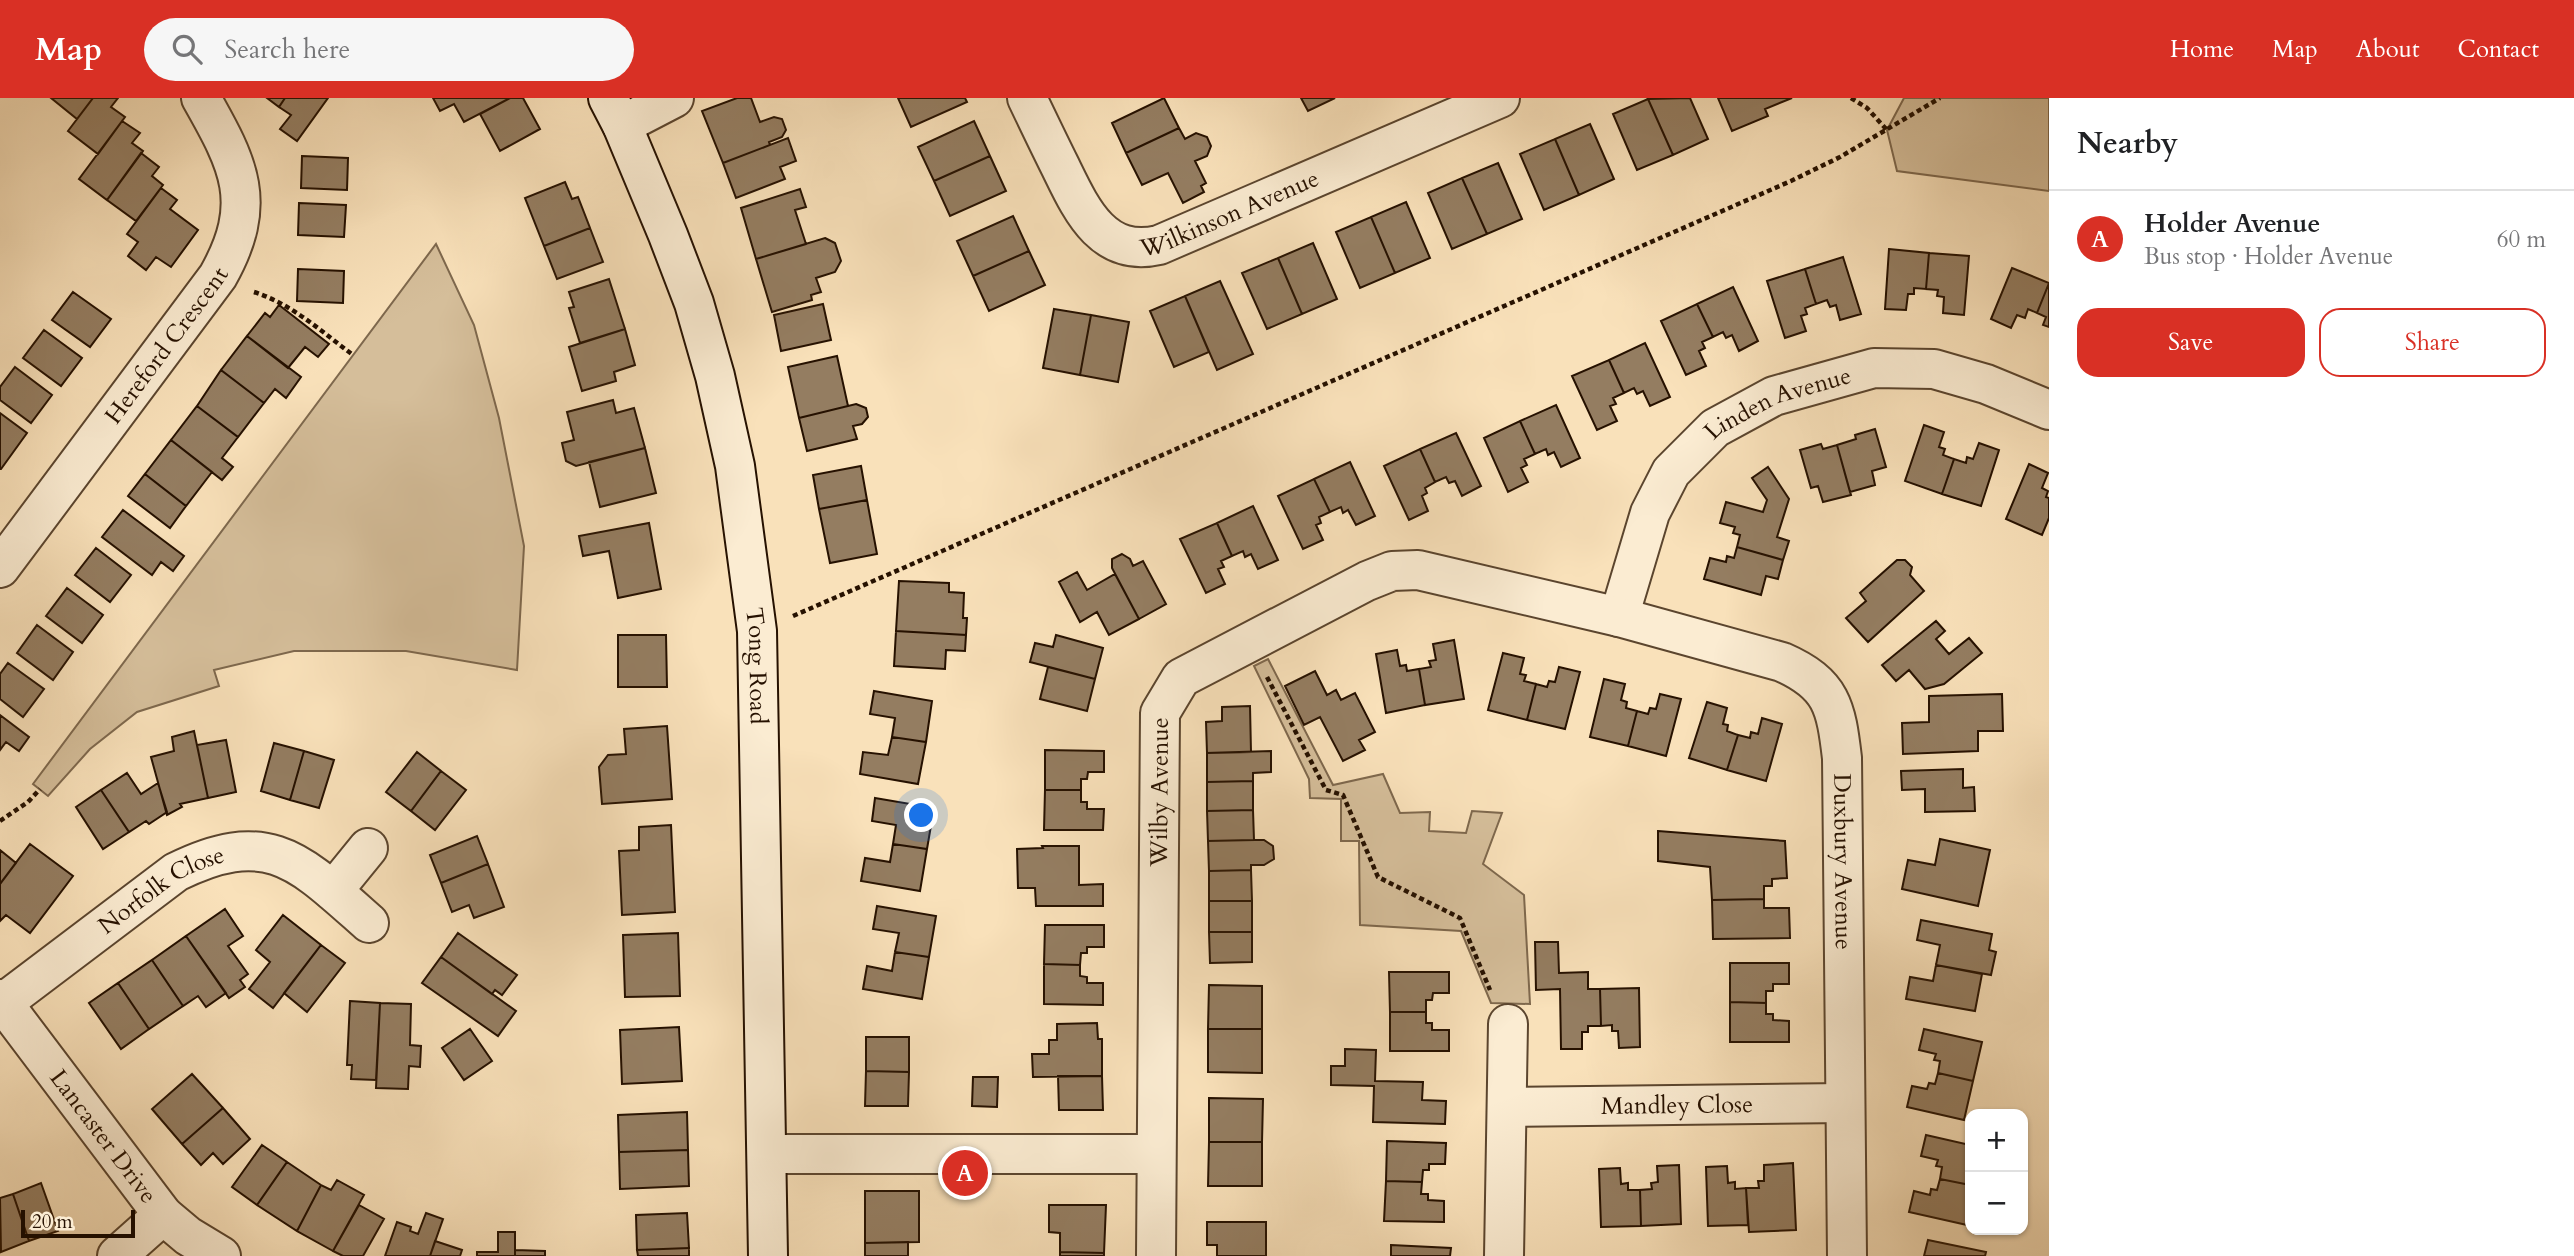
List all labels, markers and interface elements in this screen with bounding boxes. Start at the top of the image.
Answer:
search box [144,18,634,81]
text: Map [35,27,102,72]
icon: search [168,30,206,68]
text: Search here [224,32,350,67]
text: Home [2170,33,2234,66]
text: Map [2272,33,2318,66]
text: About [2356,33,2420,66]
text: Contact [2458,33,2539,66]
text: Nearby [2077,123,2178,164]
street label: Wilkinson Avenue [1136,162,1324,265]
text: Holder Avenue [2144,206,2320,241]
text: A [2091,224,2109,255]
text: 60 m [2497,224,2546,255]
text: Bus stop · Holder Avenue [2144,241,2393,272]
street label: Hereford Crescent [97,261,237,431]
button: Save [2077,308,2305,377]
button: Share [2319,308,2546,377]
street label: Linden Avenue [1697,359,1855,447]
street label: Tong Road [737,606,775,725]
street label: Wilby Avenue [1143,717,1177,868]
street label: Duxbury Avenue [1825,773,1860,950]
your location [904,798,938,832]
street label: Norfolk Close [92,839,228,942]
street label: Lancaster Drive [42,1063,164,1210]
street label: Mandley Close [1601,1088,1753,1123]
map controls [1965,1109,2028,1235]
button: + [1965,1109,2028,1172]
pin: A [942,1147,988,1199]
button: − [1965,1172,2028,1235]
scale bar [21,1207,135,1239]
text: 20 m [32,1209,73,1235]

